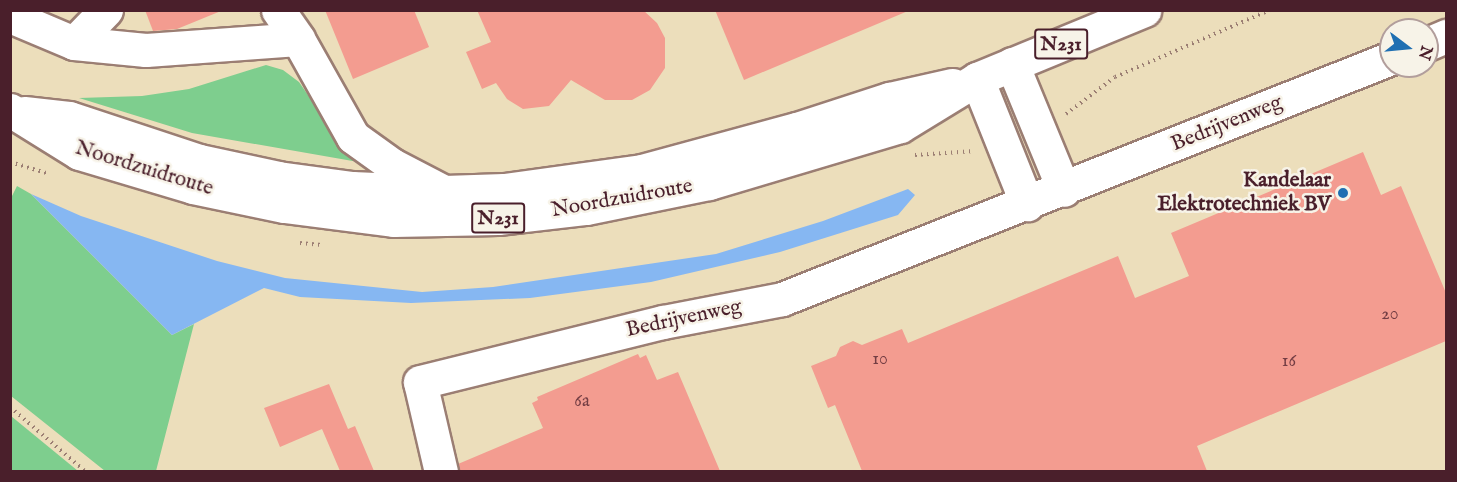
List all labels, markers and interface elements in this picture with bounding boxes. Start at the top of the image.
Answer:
north arrow [1379,18,1439,78]
road number: N231 [1034,27,1088,61]
text: N [1413,43,1436,62]
street label: Bedrijvenweg [1168,90,1286,158]
street label: Noordzuidroute [72,136,216,202]
place label: Kandelaar Elektrotechniek BV [1157,168,1331,218]
street label: Noordzuidroute [549,174,695,224]
marker: Kandelaar Elektrotechniek BV [1336,186,1350,200]
road number: N231 [471,201,525,235]
street label: Bedrijvenweg [624,294,744,344]
house number: 20 [1381,304,1399,326]
house number: 10 [872,349,888,371]
house number: 16 [1282,351,1296,373]
house number: 6a [574,391,590,413]

